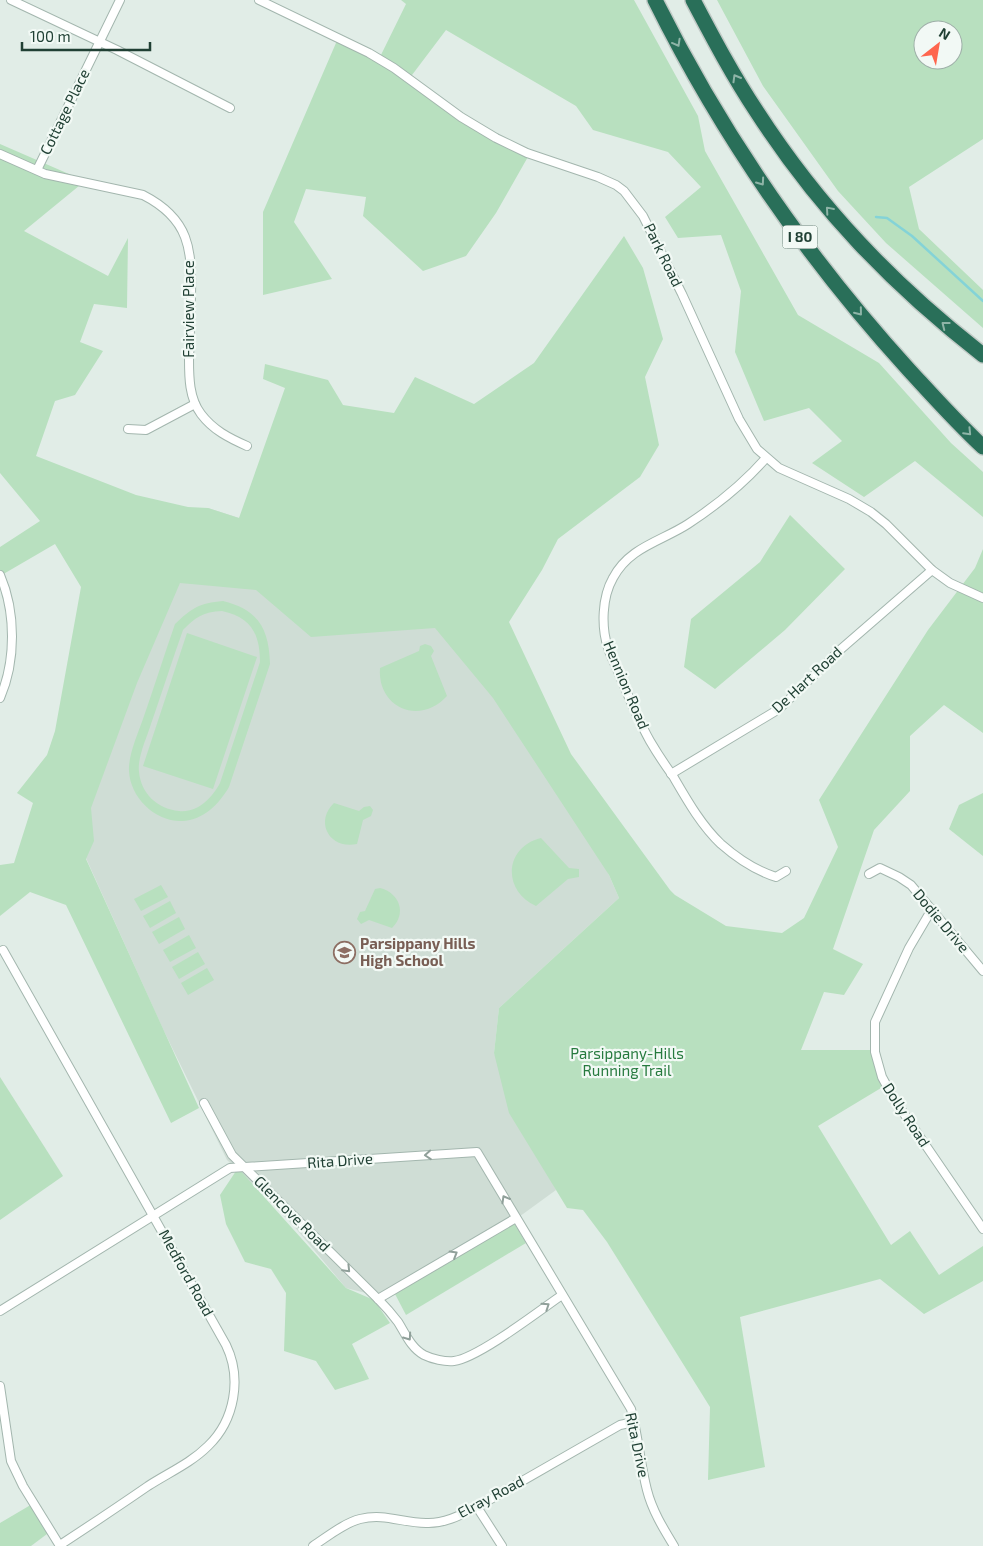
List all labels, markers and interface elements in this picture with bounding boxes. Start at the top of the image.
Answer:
scale bar [22,20,150,52]
north arrow [913,20,963,70]
text: N [936,24,954,43]
text: 100 m [30,27,71,45]
one-way arrow [671,38,681,47]
street label: Cottage Place [36,66,93,157]
one-way arrow [732,74,742,83]
one-way arrow [755,177,764,186]
one-way arrow [826,207,835,216]
street label: Park Road [641,220,687,289]
road number: I 80 [782,226,818,248]
street label: Fairview Place [179,260,197,358]
one-way arrow [853,306,861,315]
one-way arrow [941,321,950,330]
one-way arrow [962,426,971,435]
street label: Hennion Road [600,638,654,732]
street label: De Hart Road [768,642,845,716]
street label: Dodie Drive [910,885,974,956]
place label: Parsippany Hills High School [360,934,476,969]
school or university icon: Parsippany Hills High School [332,941,356,965]
park label: Parsippany-Hills Running Trail [570,1044,684,1079]
street label: Dolly Road [880,1079,934,1150]
street label: Rita Drive [306,1149,373,1171]
one-way arrow [424,1149,432,1160]
street label: Glencove Road [251,1172,334,1255]
one-way arrow [502,1196,512,1205]
street label: Medford Road [156,1226,218,1319]
one-way arrow [449,1251,458,1261]
one-way arrow [341,1263,350,1272]
one-way arrow [540,1303,550,1312]
one-way arrow [401,1332,411,1341]
street label: Rita Drive [622,1411,654,1479]
street label: Elray Road [454,1471,527,1521]

